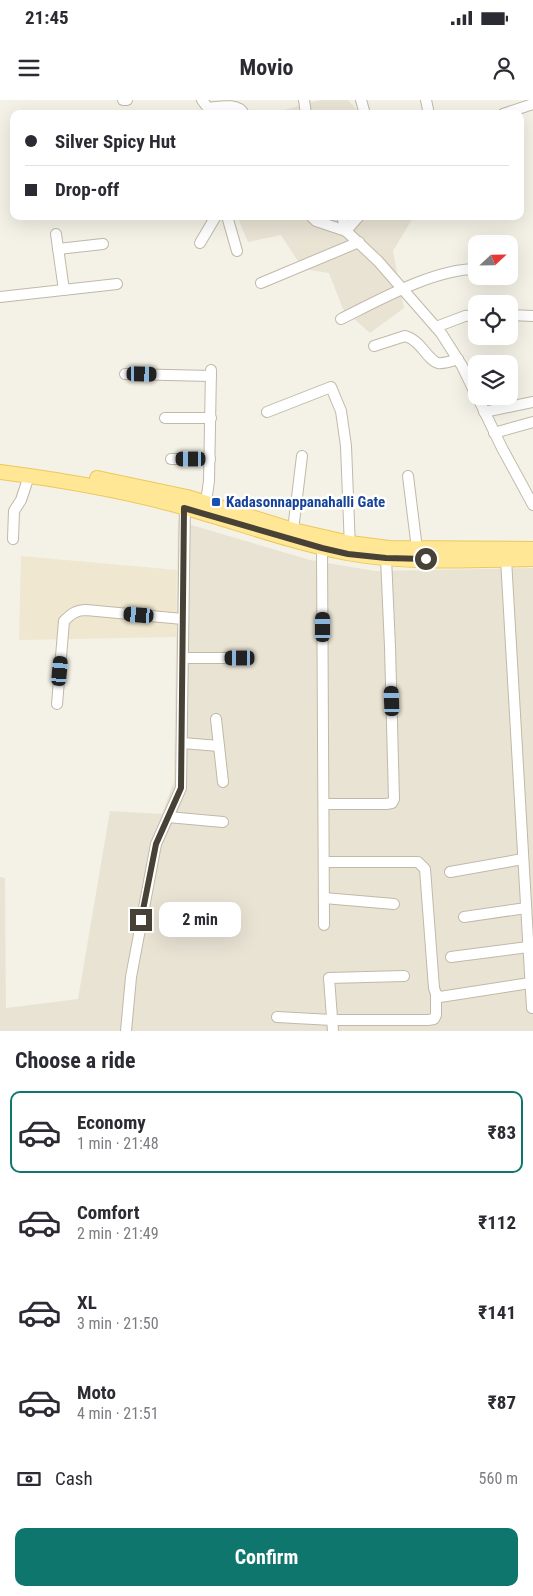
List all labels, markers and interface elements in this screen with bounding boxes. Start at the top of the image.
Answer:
text: 21:45 [25,6,69,29]
icon: menu [15,54,43,82]
icon: person [490,54,518,82]
text: Movio [240,55,293,80]
text: Silver Spicy Hut [55,130,176,153]
text: Drop-off [55,178,119,201]
north arrow [468,235,518,285]
map controls [468,235,518,405]
button: locate [468,295,518,345]
button: layers [468,355,518,405]
car [126,366,157,382]
car [176,452,206,467]
place label: Kadasonnappanahalli Gate [226,493,385,511]
marker: Kadasonnappanahalli Gate [210,496,222,508]
route start [415,548,437,570]
car [123,606,154,624]
car [315,612,330,642]
car [225,651,255,666]
car [51,655,68,687]
car [383,686,400,716]
callout: 2 min [158,902,241,938]
route end [130,909,152,931]
text: 2 min [182,910,218,929]
text: Choose a ride [15,1048,136,1073]
icon: car [17,1110,62,1155]
text: Economy [77,1111,146,1134]
text: ₹83 [488,1121,516,1144]
text: 1 min · 21:48 [77,1134,159,1153]
icon: car [17,1200,62,1245]
text: Comfort [77,1201,140,1224]
text: ₹112 [478,1211,516,1234]
text: 2 min · 21:49 [77,1224,159,1243]
icon: car [17,1290,62,1335]
text: XL [77,1291,97,1314]
text: ₹141 [478,1301,516,1324]
text: 3 min · 21:50 [77,1314,159,1333]
icon: car [17,1380,62,1425]
text: Moto [77,1381,116,1404]
text: ₹87 [488,1391,516,1414]
text: 4 min · 21:51 [77,1404,159,1423]
icon: cash [15,1465,43,1493]
text: Cash [55,1467,93,1490]
text: 560 m [479,1469,518,1488]
button: Confirm [15,1528,518,1586]

